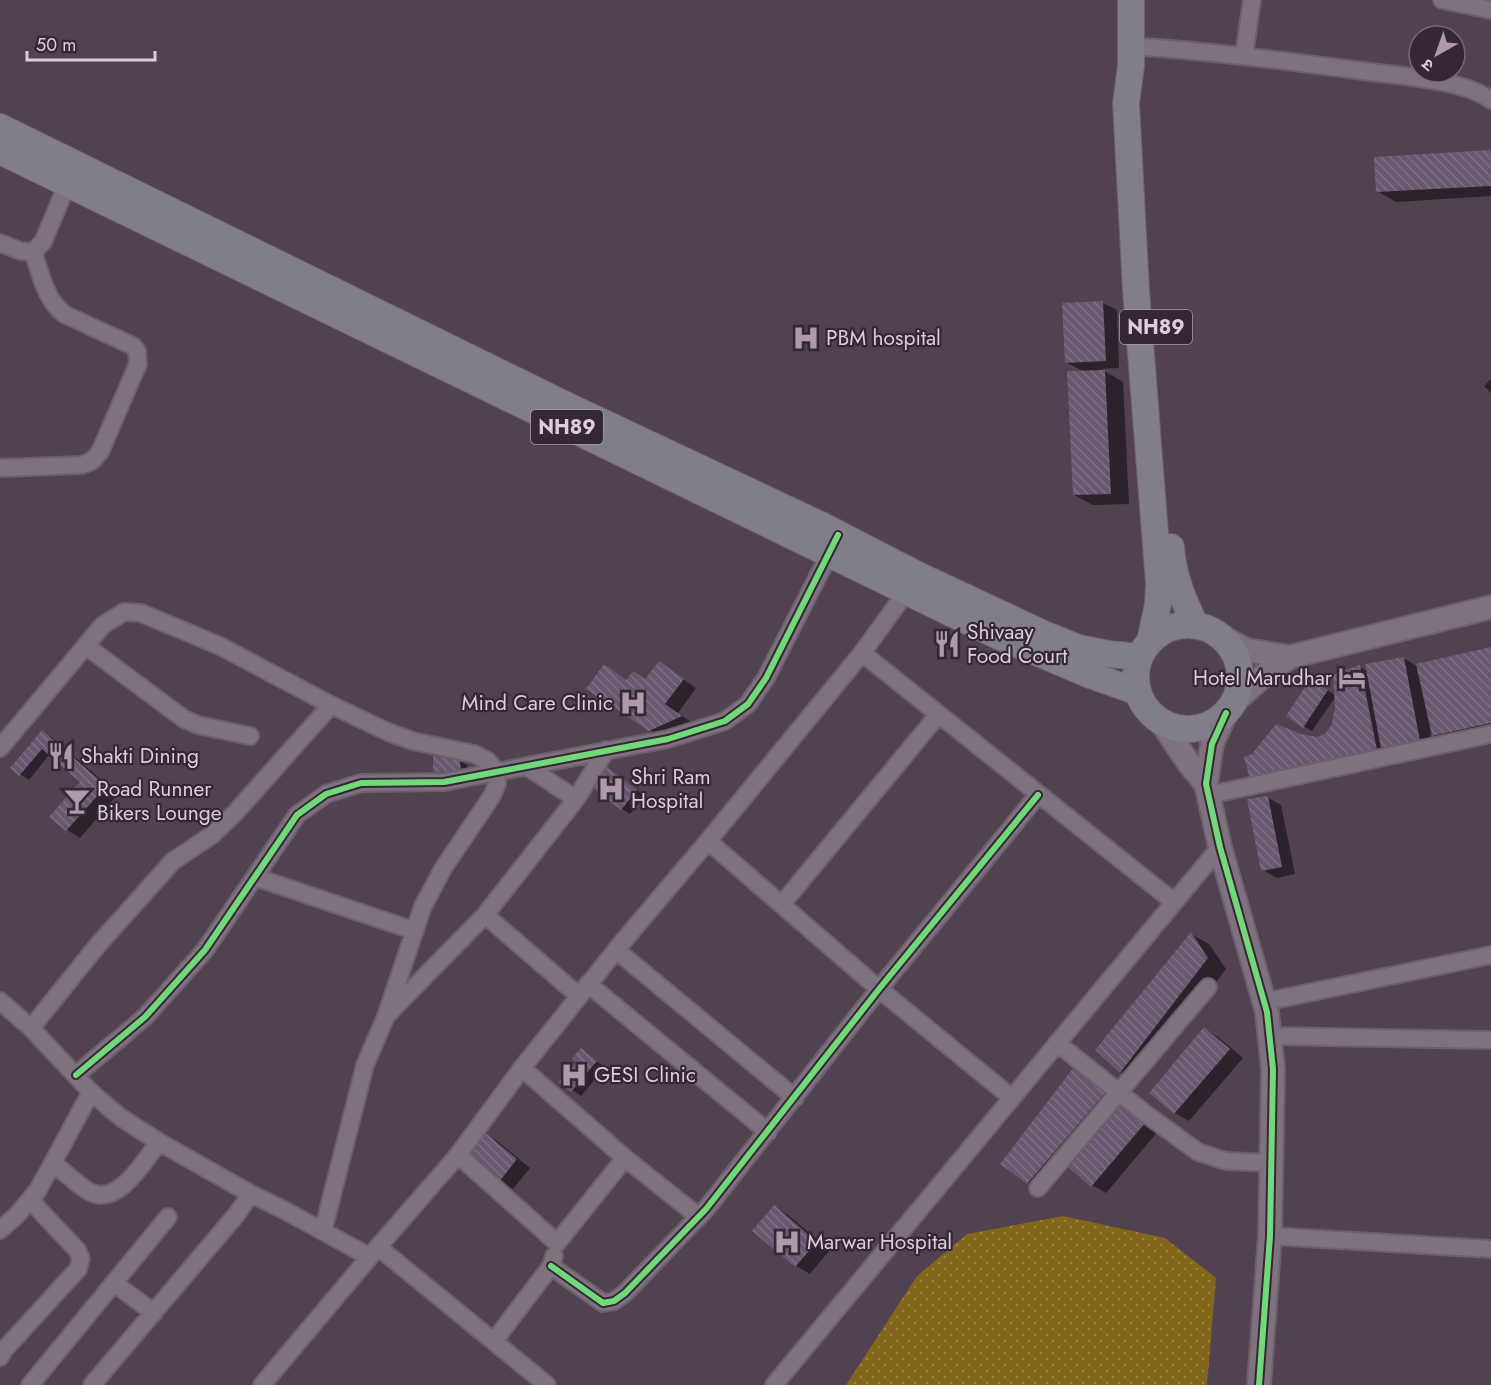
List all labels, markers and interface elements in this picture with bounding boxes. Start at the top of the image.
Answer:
scale bar [27,24,154,62]
north arrow [1407,24,1467,84]
text: 50 m [36,32,76,58]
text: उ [1416,53,1439,77]
road number: NH89 [1120,310,1192,344]
hospital icon: PBM hospital [791,323,821,353]
place label: PBM hospital [826,323,941,353]
road number: NH89 [531,410,603,444]
place label: Shivaay Food Court [967,617,1067,671]
restaurant icon: Shivaay Food Court [932,629,962,659]
place label: Hotel Marudhar [1193,663,1333,693]
hotel icon: Hotel Marudhar [1337,663,1367,693]
place label: Mind Care Clinic [462,688,613,718]
hospital icon: Mind Care Clinic [618,688,648,718]
restaurant icon: Shakti Dining [46,741,76,771]
place label: Shakti Dining [81,741,199,771]
place label: Shri Ram Hospital [631,762,711,816]
place label: Road Runner Bikers Lounge [97,774,222,828]
hospital icon: Shri Ram Hospital [596,774,626,804]
bar icon: Road Runner Bikers Lounge [62,786,92,816]
hospital icon: GESI Clinic [559,1060,589,1090]
place label: GESI Clinic [594,1060,696,1090]
hospital icon: Marwar Hospital [772,1227,802,1257]
place label: Marwar Hospital [807,1227,952,1257]

